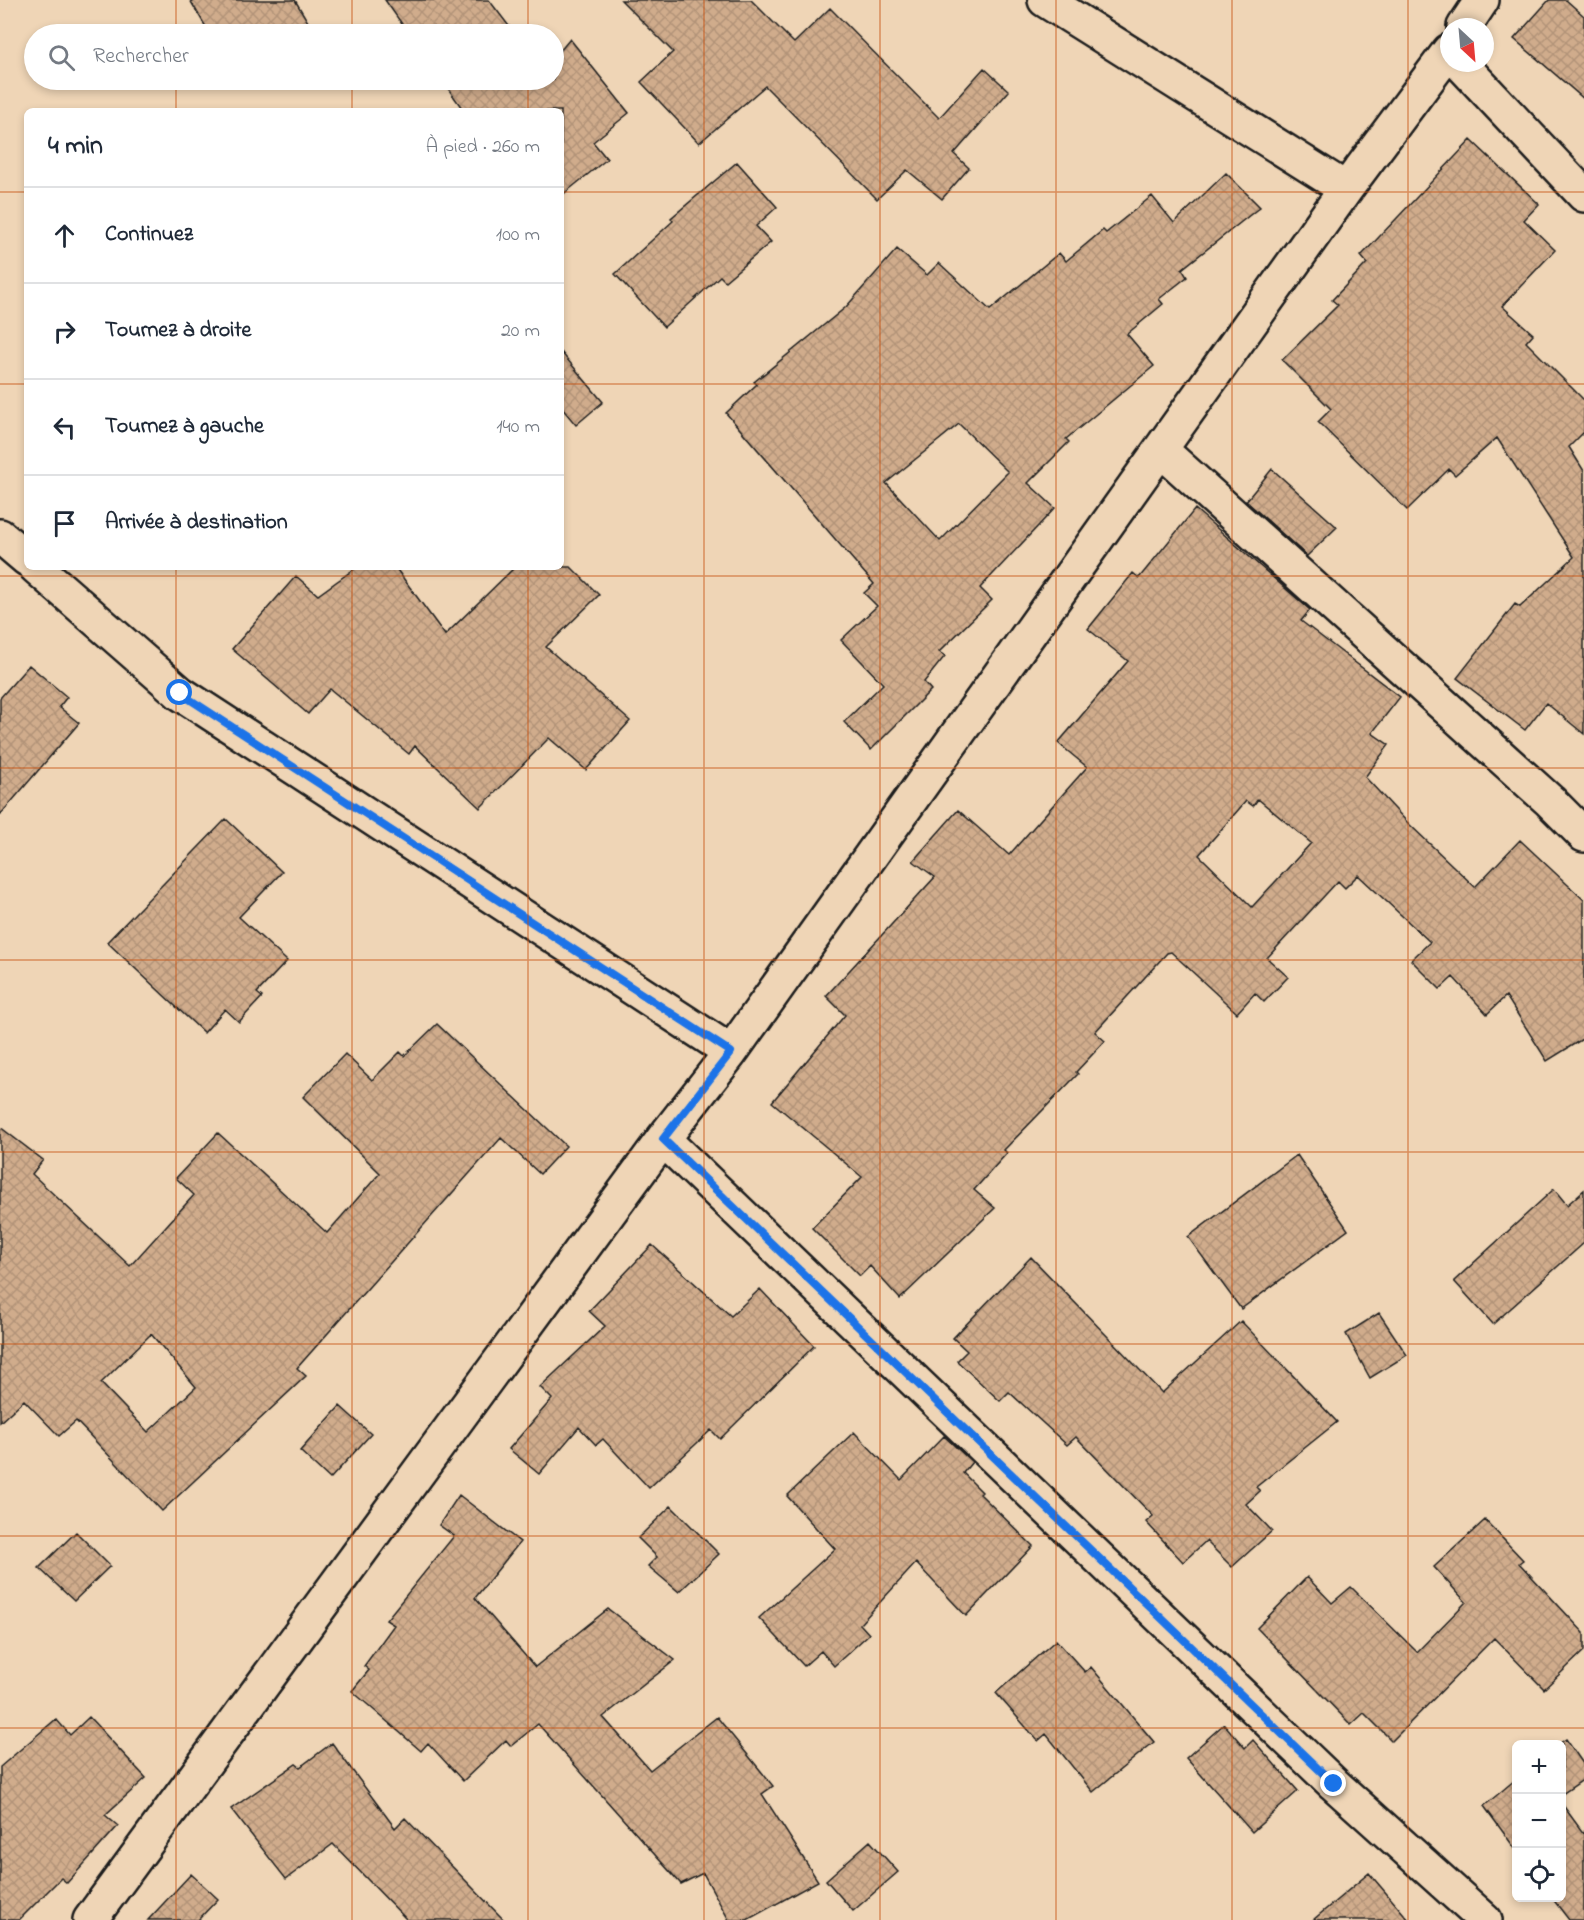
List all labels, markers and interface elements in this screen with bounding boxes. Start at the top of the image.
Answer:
north arrow [1440,18,1494,72]
search box [24,24,564,90]
icon: search [45,41,78,74]
text: Rechercher [93,41,189,73]
text: 4 min [48,128,103,166]
text: À pied · 260 m [426,133,540,162]
icon: ahead [48,219,81,252]
text: Continuez [105,219,193,251]
text: 100 m [496,221,540,250]
icon: right [48,315,81,348]
text: Tournez à droite [105,315,251,347]
text: 20 m [501,317,540,346]
icon: left [48,411,81,444]
text: Tournez à gauche [105,411,264,443]
text: 140 m [496,413,540,442]
icon: arrive [48,507,81,540]
text: Arrivée à destination [105,507,288,539]
route start [166,679,192,705]
map controls [1512,1740,1566,1902]
button: + [1512,1740,1566,1794]
route end [1320,1770,1346,1796]
button: − [1512,1794,1566,1848]
button: locate [1512,1848,1566,1902]

